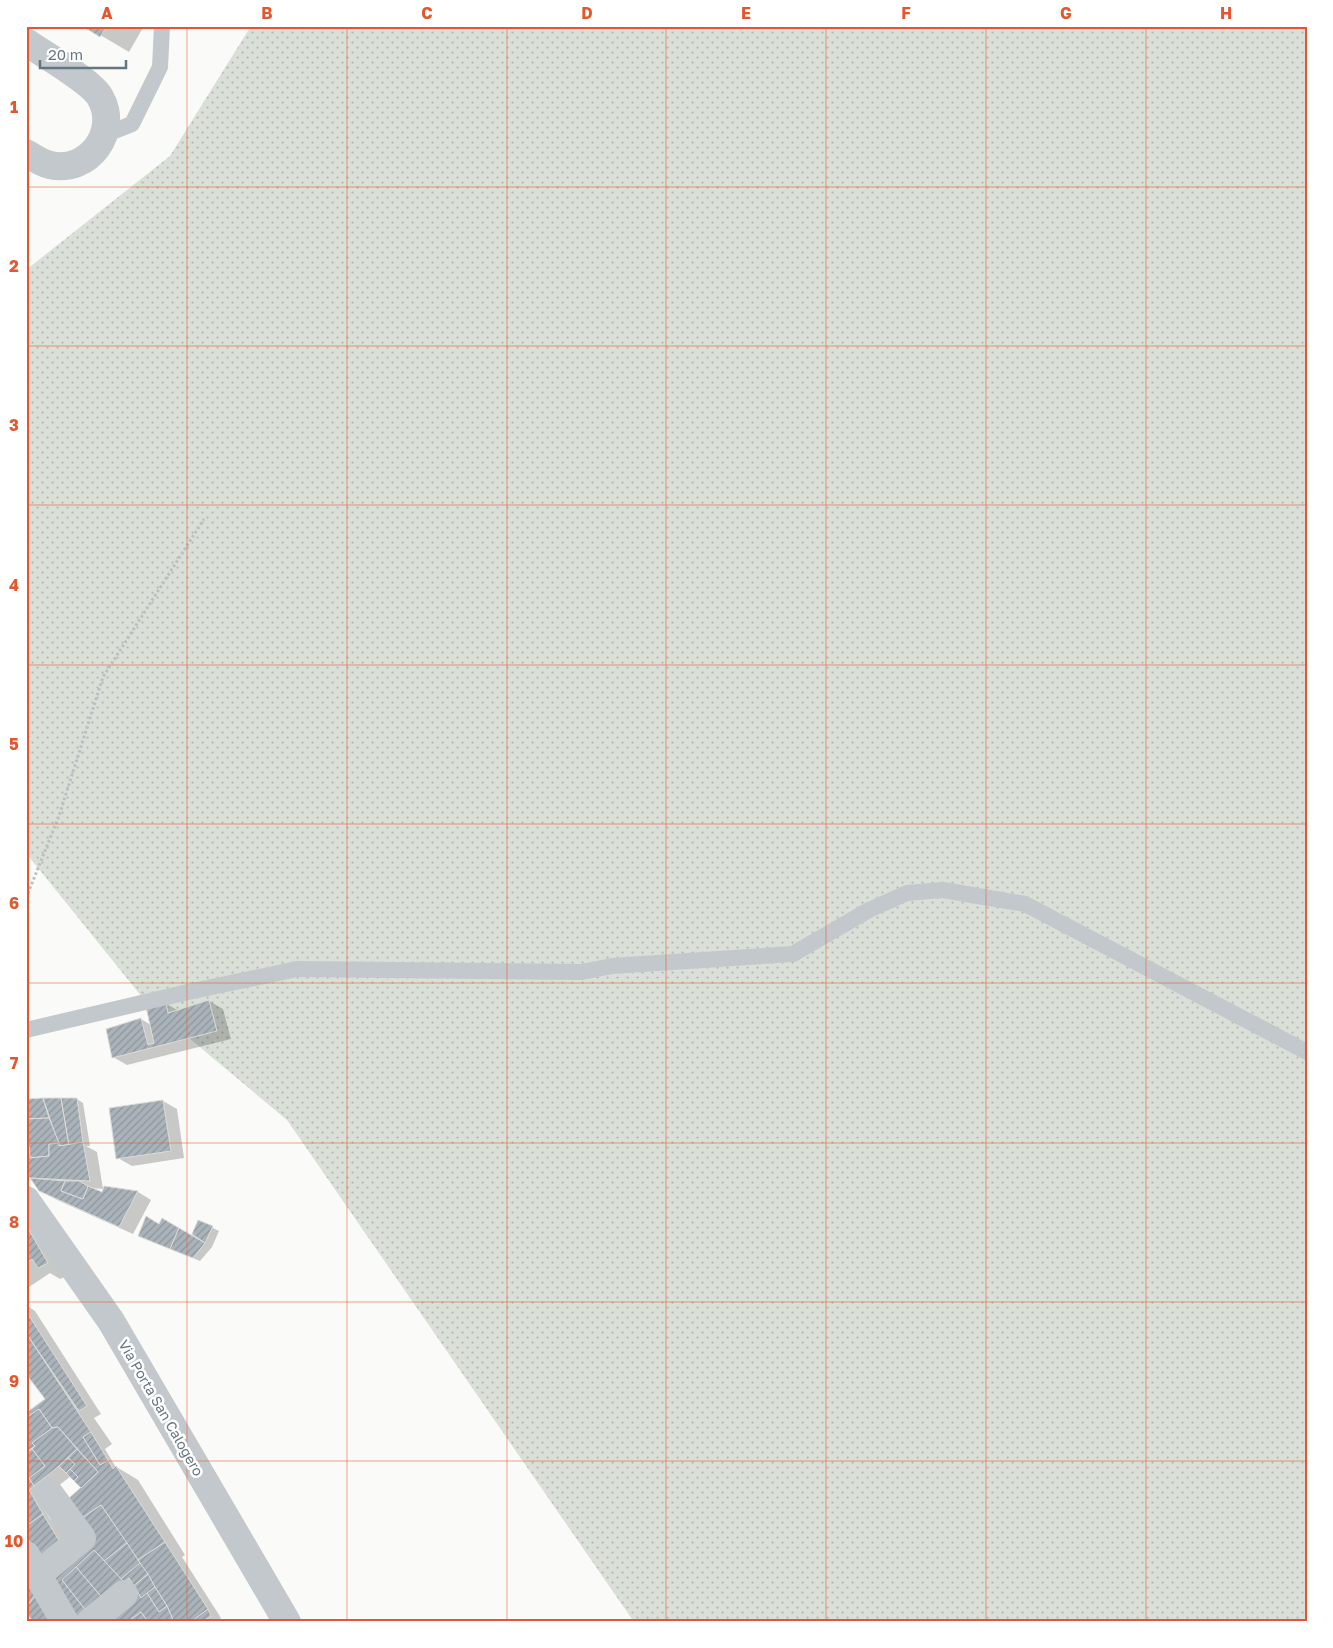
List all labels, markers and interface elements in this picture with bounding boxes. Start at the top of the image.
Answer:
text: A [101,3,113,23]
text: B [261,3,273,23]
text: C [421,3,433,23]
text: D [581,3,593,23]
text: E [741,3,751,23]
text: F [901,3,911,23]
text: G [1060,3,1072,23]
text: H [1220,3,1232,23]
scale bar [40,38,126,70]
text: 20 m [48,45,83,63]
text: 1 [10,97,18,117]
text: 2 [9,256,19,276]
text: 3 [9,415,19,435]
text: 4 [9,575,19,595]
text: 5 [9,734,19,754]
text: 6 [9,893,19,913]
text: 7 [10,1053,19,1073]
text: 8 [9,1212,19,1232]
street label: Via Porta San Calogero [115,1337,207,1479]
text: 9 [9,1371,19,1391]
text: 10 [5,1531,23,1551]

